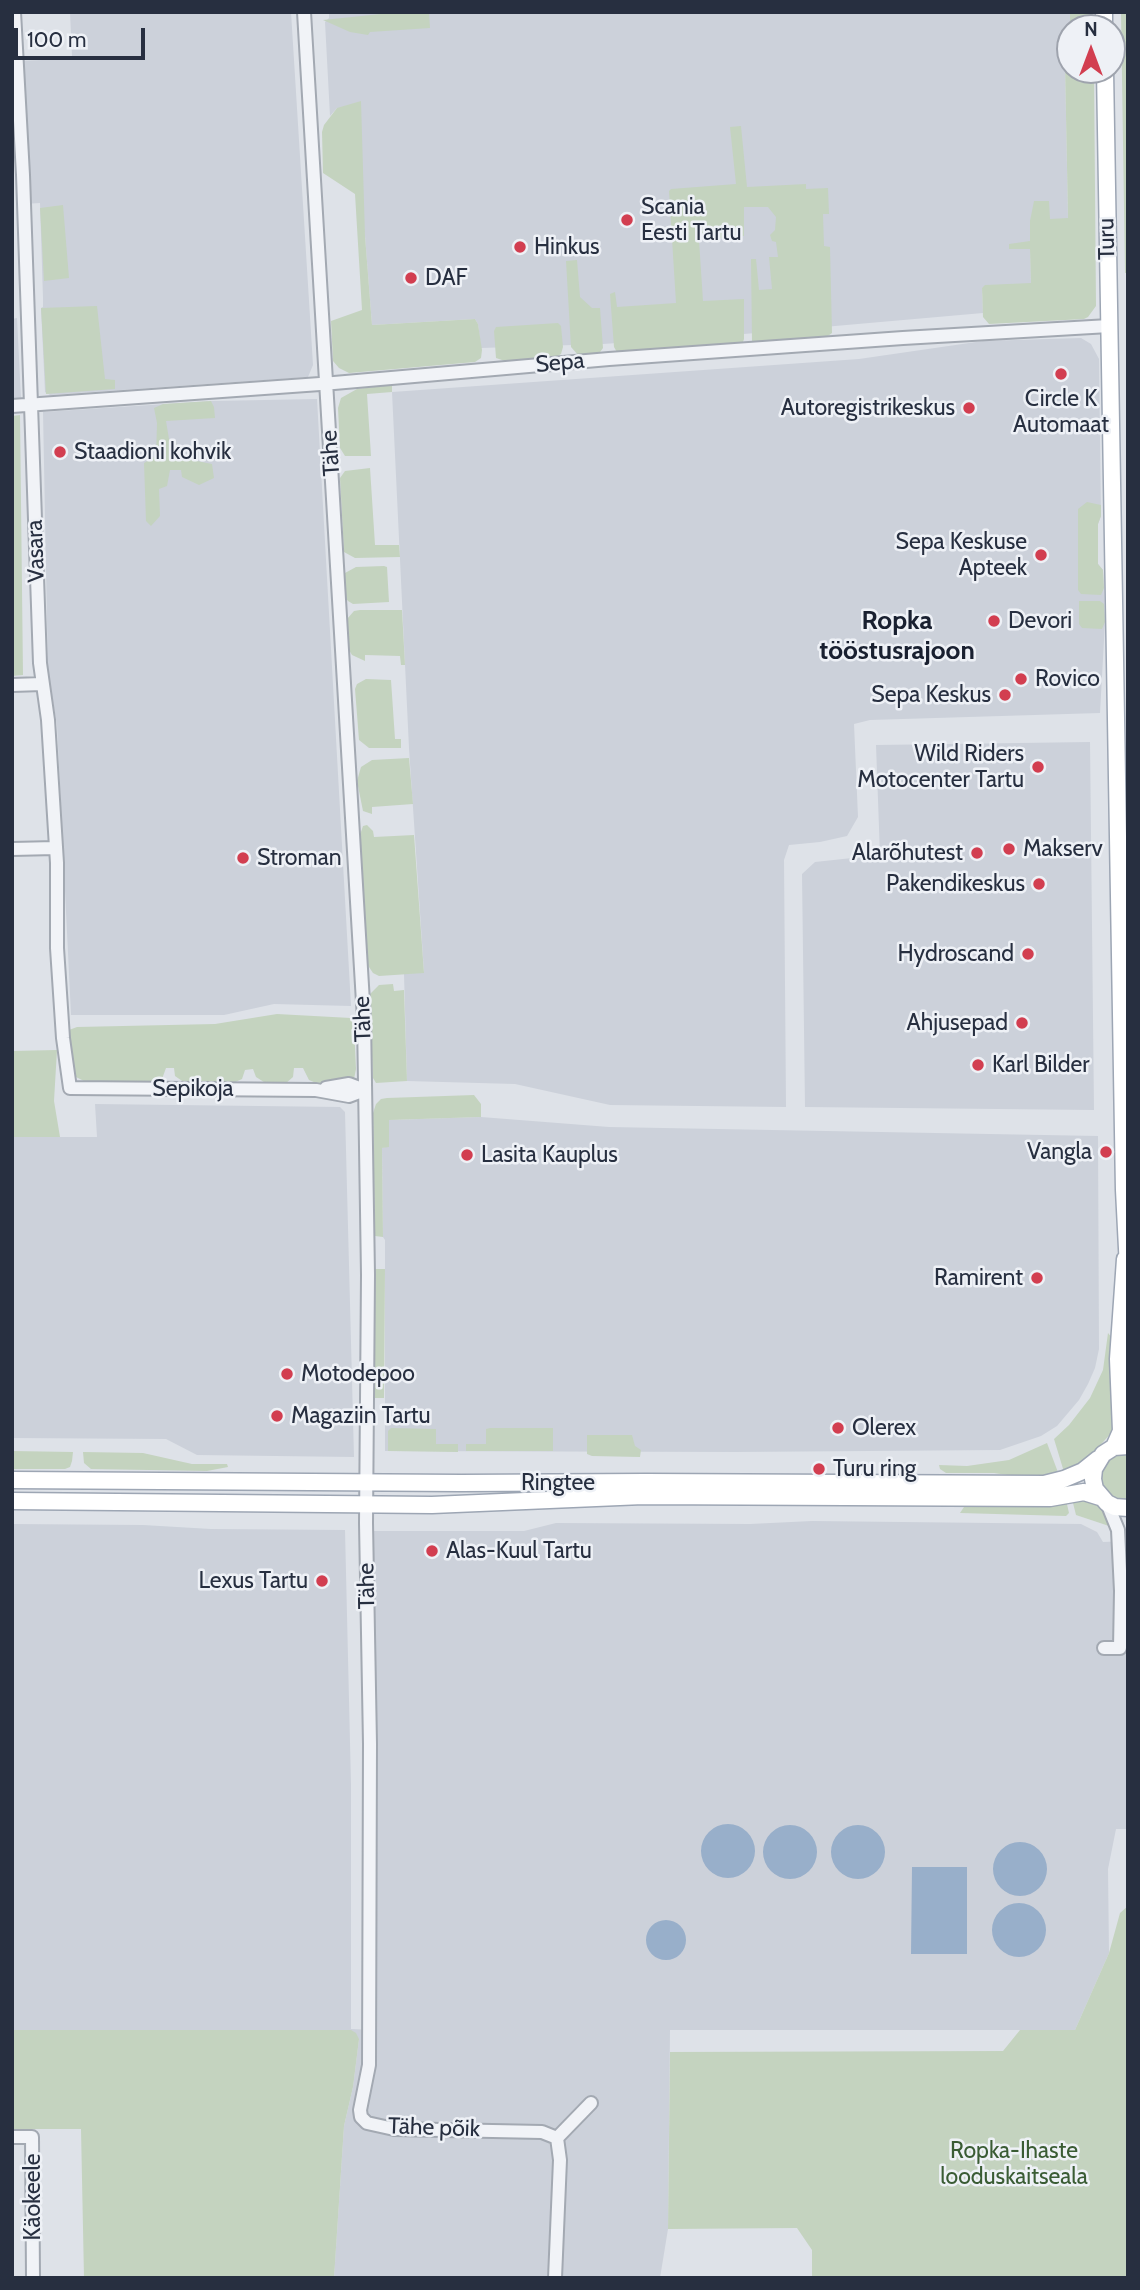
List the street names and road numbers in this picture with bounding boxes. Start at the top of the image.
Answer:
street label: Turu [1093,218,1121,260]
street label: Sepa [534,347,586,379]
street label: Tähe [316,429,346,477]
street label: Vasara [21,519,51,583]
street label: Tähe [348,995,378,1043]
street label: Sepikoja [152,1075,234,1103]
street label: Ringtee [521,1469,595,1497]
street label: Tähe [353,1563,381,1609]
street label: Tähe põik [388,2113,480,2143]
street label: Käokeele [19,2153,47,2241]

